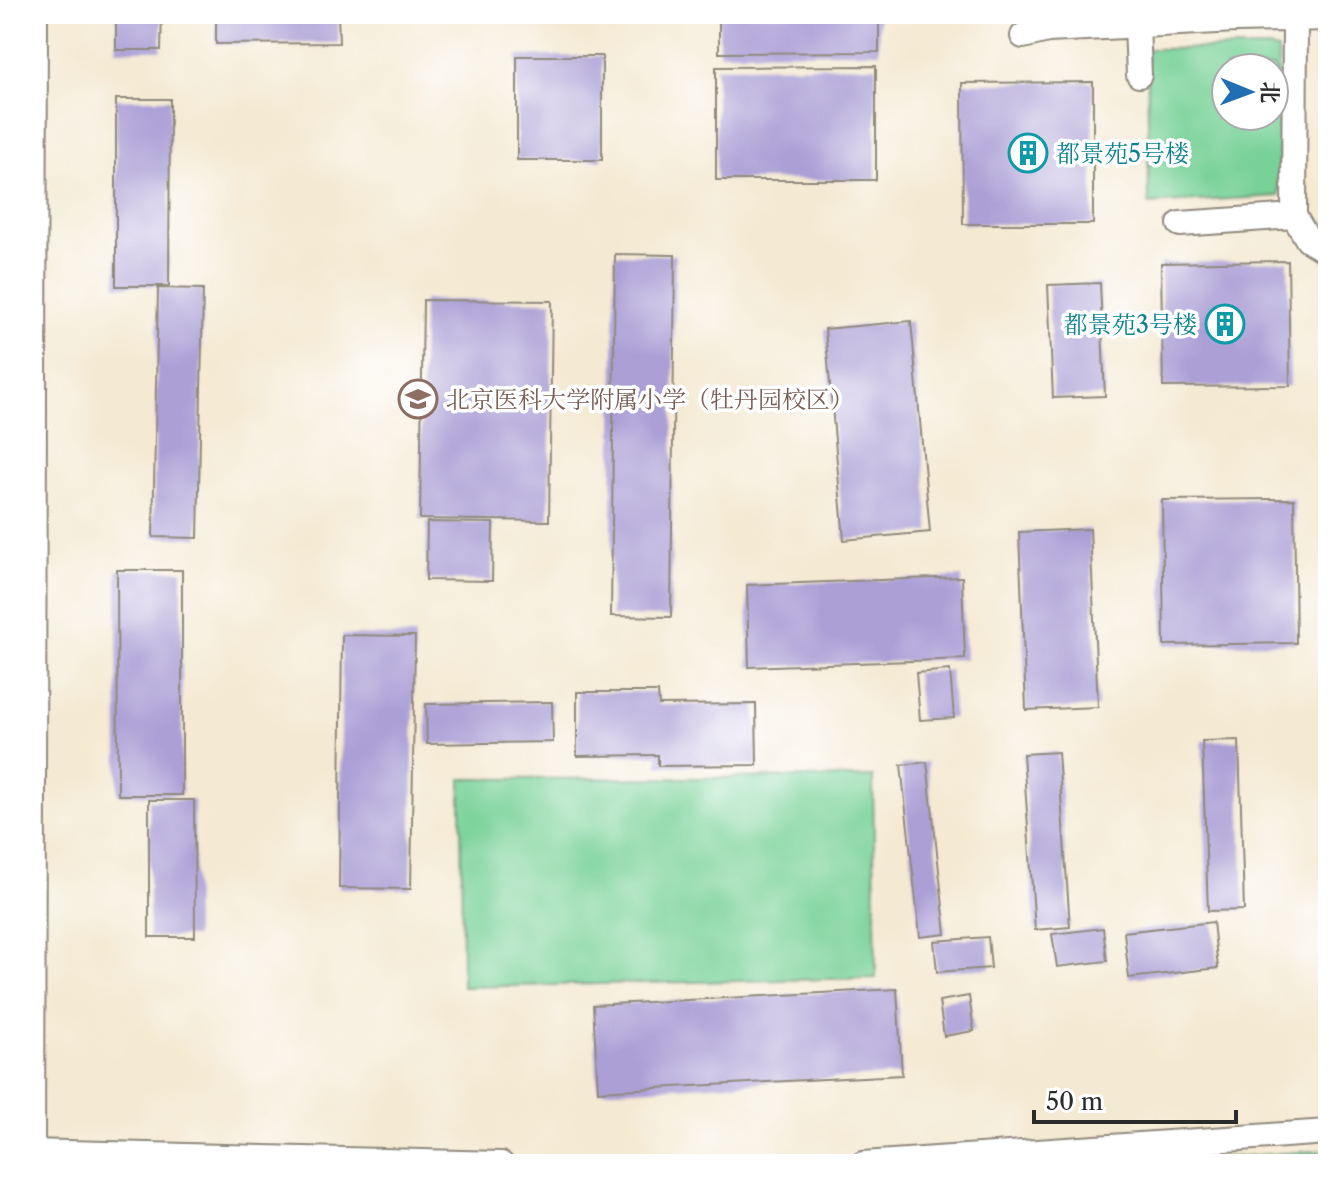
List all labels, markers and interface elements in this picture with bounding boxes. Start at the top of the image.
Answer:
north arrow [1210,52,1290,132]
text: 北 [1256,81,1283,104]
building icon: 都景苑5号楼 [1007,132,1049,174]
place label: 都景苑5号楼 [1056,139,1189,168]
building icon: 都景苑3号楼 [1204,303,1246,345]
place label: 都景苑3号楼 [1064,310,1197,339]
school or university icon: 北京医科大学附属小学（牡丹园校区） [397,378,439,420]
place label: 北京医科大学附属小学（牡丹园校区） [446,385,854,414]
scale bar [1034,1074,1236,1124]
text: 50 m [1046,1087,1103,1116]

